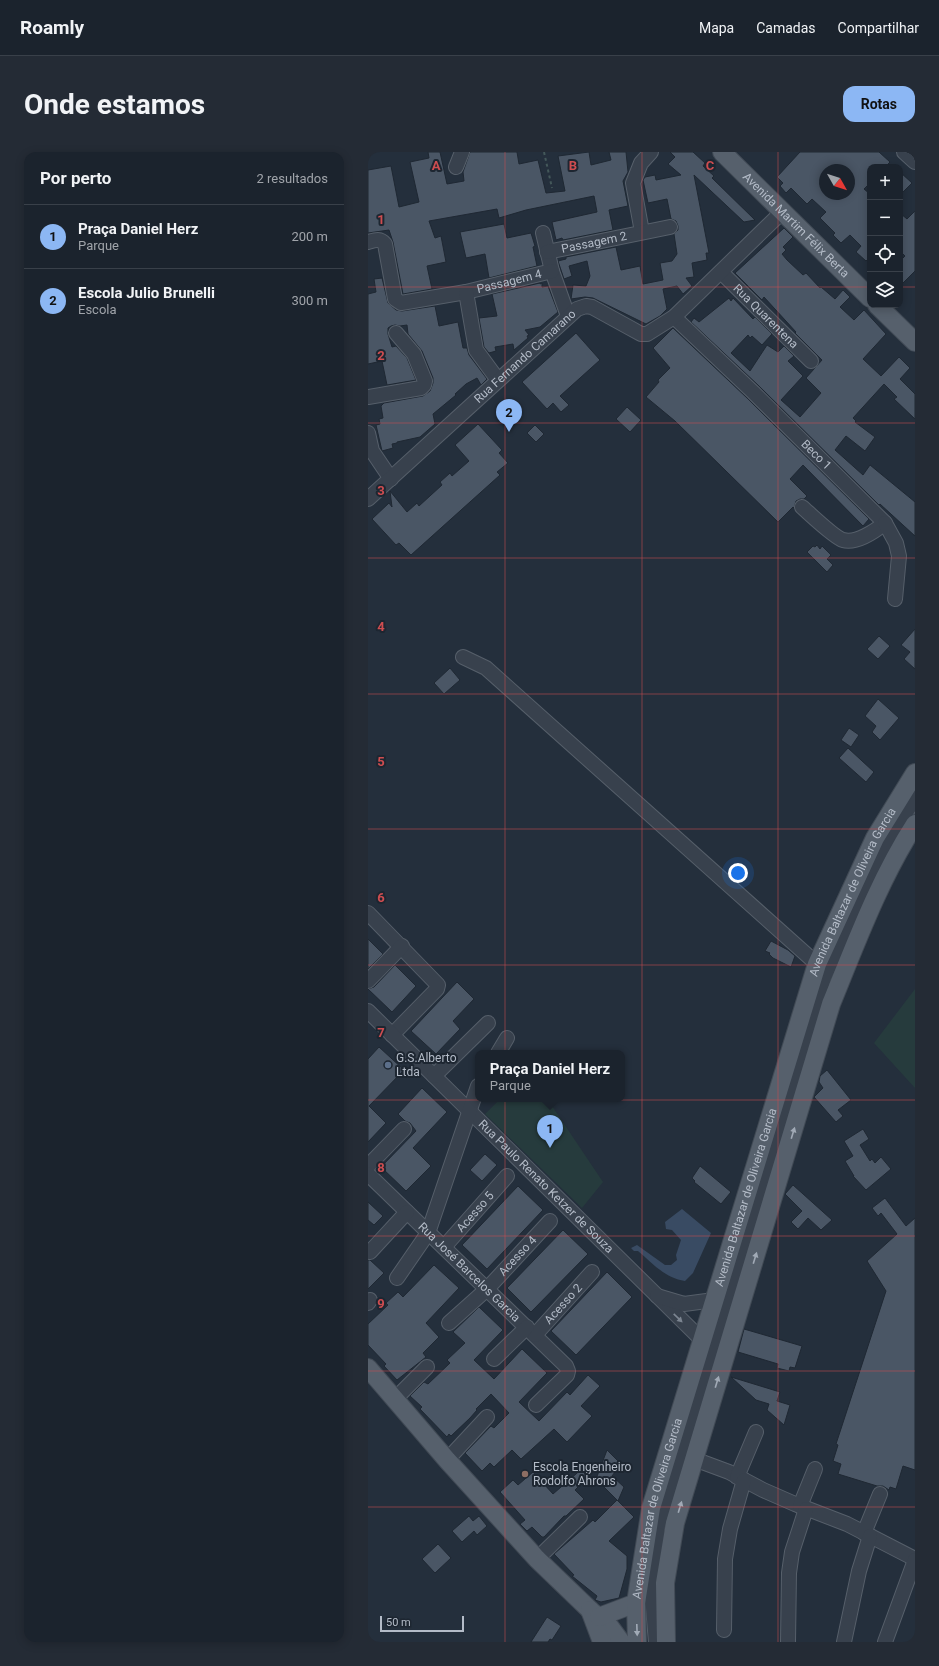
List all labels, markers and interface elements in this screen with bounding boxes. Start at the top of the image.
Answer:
text: Roamly [20,16,84,39]
text: Mapa [699,20,734,36]
text: Camadas [756,20,816,36]
text: Compartilhar [838,20,919,36]
button: Rotas [843,86,915,122]
text: Onde estamos [24,88,205,121]
text: A [432,158,441,173]
text: B [569,158,577,173]
text: C [706,158,715,173]
north arrow [819,164,855,200]
map controls [867,164,903,308]
button: + [867,164,903,200]
text: Por perto [40,168,111,188]
street label: Avenida Martim Félix Berta [740,170,852,280]
text: 2 resultados [256,171,328,186]
button: − [867,200,903,236]
text: 1 [377,212,385,227]
text: Praça Daniel Herz [78,220,198,238]
text: 1 [49,229,57,244]
text: 200 m [291,229,328,244]
street label: Passagem 2 [560,229,628,256]
button: locate [867,236,903,272]
text: Parque [78,238,119,253]
street label: Passagem 4 [475,267,543,296]
button: layers [867,272,903,308]
street label: Rua Quarentena [730,281,801,351]
text: Escola Julio Brunelli [78,284,215,302]
text: 2 [49,293,57,308]
text: 300 m [291,293,328,308]
text: Escola [78,302,117,317]
street label: Rua Fernando Camarano [471,307,579,406]
text: 2 [377,348,385,363]
pin: 2 [496,399,522,432]
street label: Beco 1 [798,437,834,473]
text: 3 [377,483,385,498]
text: 4 [377,619,385,634]
text: 5 [377,754,385,769]
street label: Avenida Baltazar de Oliveira Garcia [807,805,899,978]
your location [728,863,748,883]
text: 6 [377,890,385,905]
text: 7 [377,1025,385,1040]
popup [475,1050,625,1102]
place label: G.S.Alberto Ltda [396,1051,457,1079]
marker: G.S.Alberto Ltda [383,1060,393,1070]
text: Praça Daniel Herz [490,1060,610,1078]
text: Parque [490,1078,531,1093]
street label: Avenida Baltazar de Oliveira Garcia [712,1107,780,1288]
pin: 1 [537,1115,563,1148]
street label: Rua Paulo Renato Ketzer de Souza [476,1117,616,1256]
one-way arrow [790,1127,796,1139]
text: 8 [377,1160,385,1175]
street label: Acesso 5 [454,1189,497,1235]
street label: Rua José Barcelos Garcia [415,1220,523,1325]
street label: Acesso 4 [496,1233,540,1279]
one-way arrow [752,1251,758,1263]
street label: Acesso 2 [541,1281,585,1327]
text: 9 [377,1296,385,1311]
one-way arrow [673,1313,683,1322]
one-way arrow [714,1376,720,1388]
street label: Avenida Baltazar de Oliveira Garcia [630,1416,685,1600]
place label: Escola Engenheiro Rodolfo Ahrons [533,1460,632,1488]
marker: Escola Engenheiro Rodolfo Ahrons [520,1469,530,1479]
one-way arrow [677,1500,683,1512]
scale bar [380,1614,464,1633]
text: 50 m [386,1616,411,1629]
one-way arrow [634,1624,640,1637]

